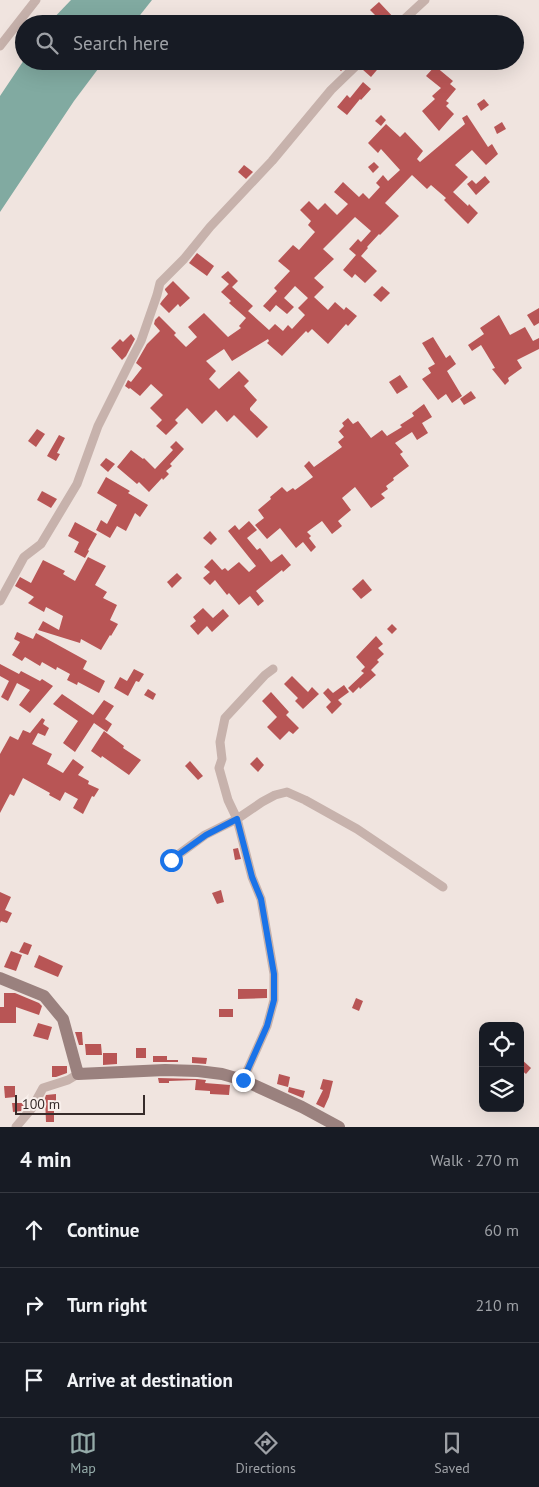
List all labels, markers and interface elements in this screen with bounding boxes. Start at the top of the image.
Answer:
search box [15,15,524,70]
icon: search [33,29,61,57]
text: Search here [73,31,169,55]
route start [160,849,183,872]
map controls [479,1022,524,1112]
button: locate [479,1022,524,1067]
button: layers [479,1067,524,1112]
route end [232,1069,255,1092]
scale bar [15,1092,145,1115]
text: 100 m [22,1095,60,1113]
text: 4 min [20,1146,71,1173]
text: Walk · 270 m [430,1150,519,1170]
icon: ahead [20,1216,48,1244]
text: Continue [67,1218,139,1242]
text: 60 m [484,1220,519,1240]
icon: right [20,1291,48,1319]
text: Turn right [67,1293,147,1317]
text: 210 m [476,1295,519,1315]
icon: arrive [20,1366,48,1394]
text: Arrive at destination [67,1368,233,1392]
tab: Map [69,1429,97,1477]
tab: Directions [235,1429,296,1477]
tab: Saved [434,1429,470,1477]

